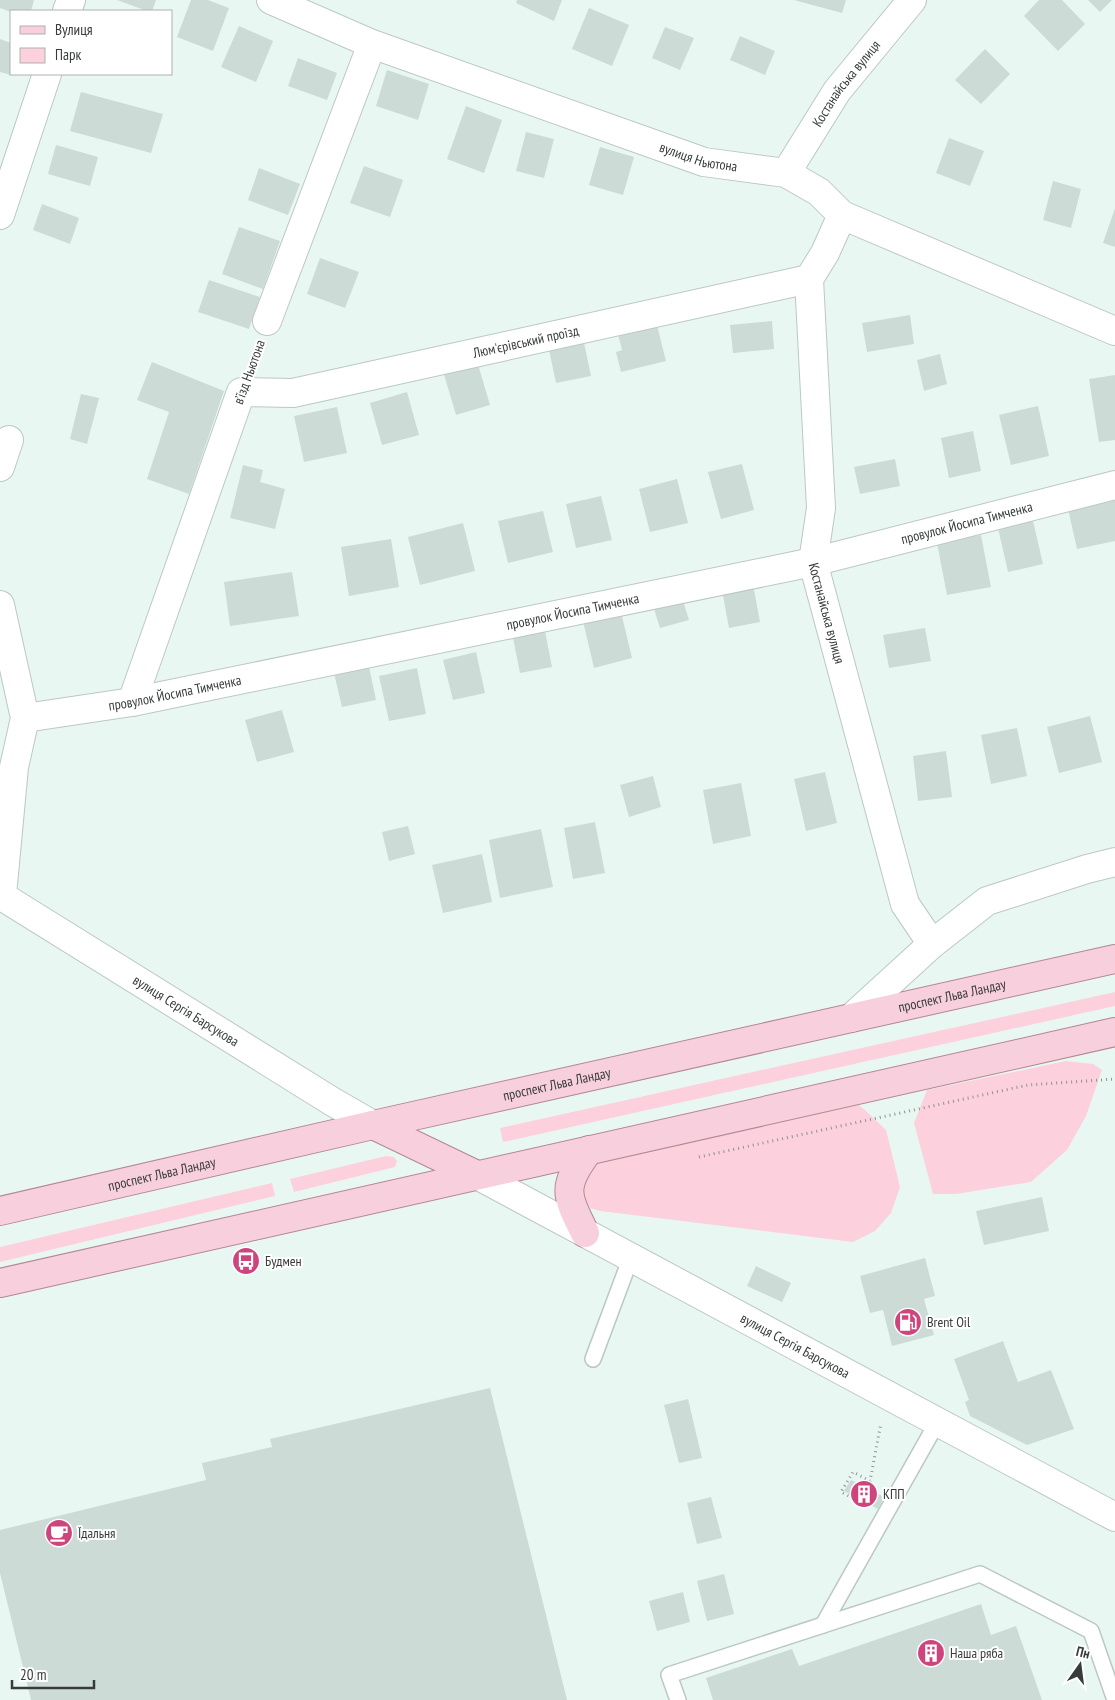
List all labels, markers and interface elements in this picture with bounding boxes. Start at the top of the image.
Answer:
legend [10,10,172,75]
text: Вулиця [55,20,93,39]
street label: Костанайська вулиця [808,36,884,130]
text: Парк [55,45,81,64]
street label: вулиця Ньютона [657,138,738,175]
street label: Люм'єрівський проїзд [470,321,580,362]
street label: в’їзд Ньютона [229,337,269,407]
street label: провулок Йосипа Тимченка [899,497,1034,548]
street label: Костанайська вулиця [805,561,849,665]
street label: провулок Йосипа Тимченка [505,589,641,634]
street label: провулок Йосипа Тимченка [107,671,243,714]
street label: вулиця Сергія Барсукова [130,971,242,1050]
street label: проспект Льва Ландау [896,975,1008,1016]
street label: проспект Льва Ландау [501,1063,613,1105]
street label: проспект Льва Ландау [106,1152,218,1195]
bus stop icon: Будмен [231,1246,261,1276]
place label: Будмен [265,1252,302,1270]
fuel station icon: Brent Oil [893,1307,923,1337]
street label: вулиця Сергія Барсукова [737,1309,853,1382]
place label: Brent Oil [927,1313,971,1331]
building icon: КПП [849,1479,879,1509]
place label: КПП [883,1485,905,1503]
cafe icon: Їдальня [44,1518,74,1548]
place label: Їдальня [78,1524,116,1542]
building icon: Наша ряба [916,1638,946,1668]
north arrow [1055,1640,1105,1690]
text: Пн [1074,1642,1092,1663]
place label: Наша ряба [950,1644,1003,1662]
scale bar [12,1658,95,1690]
text: 20 m [20,1665,46,1684]

